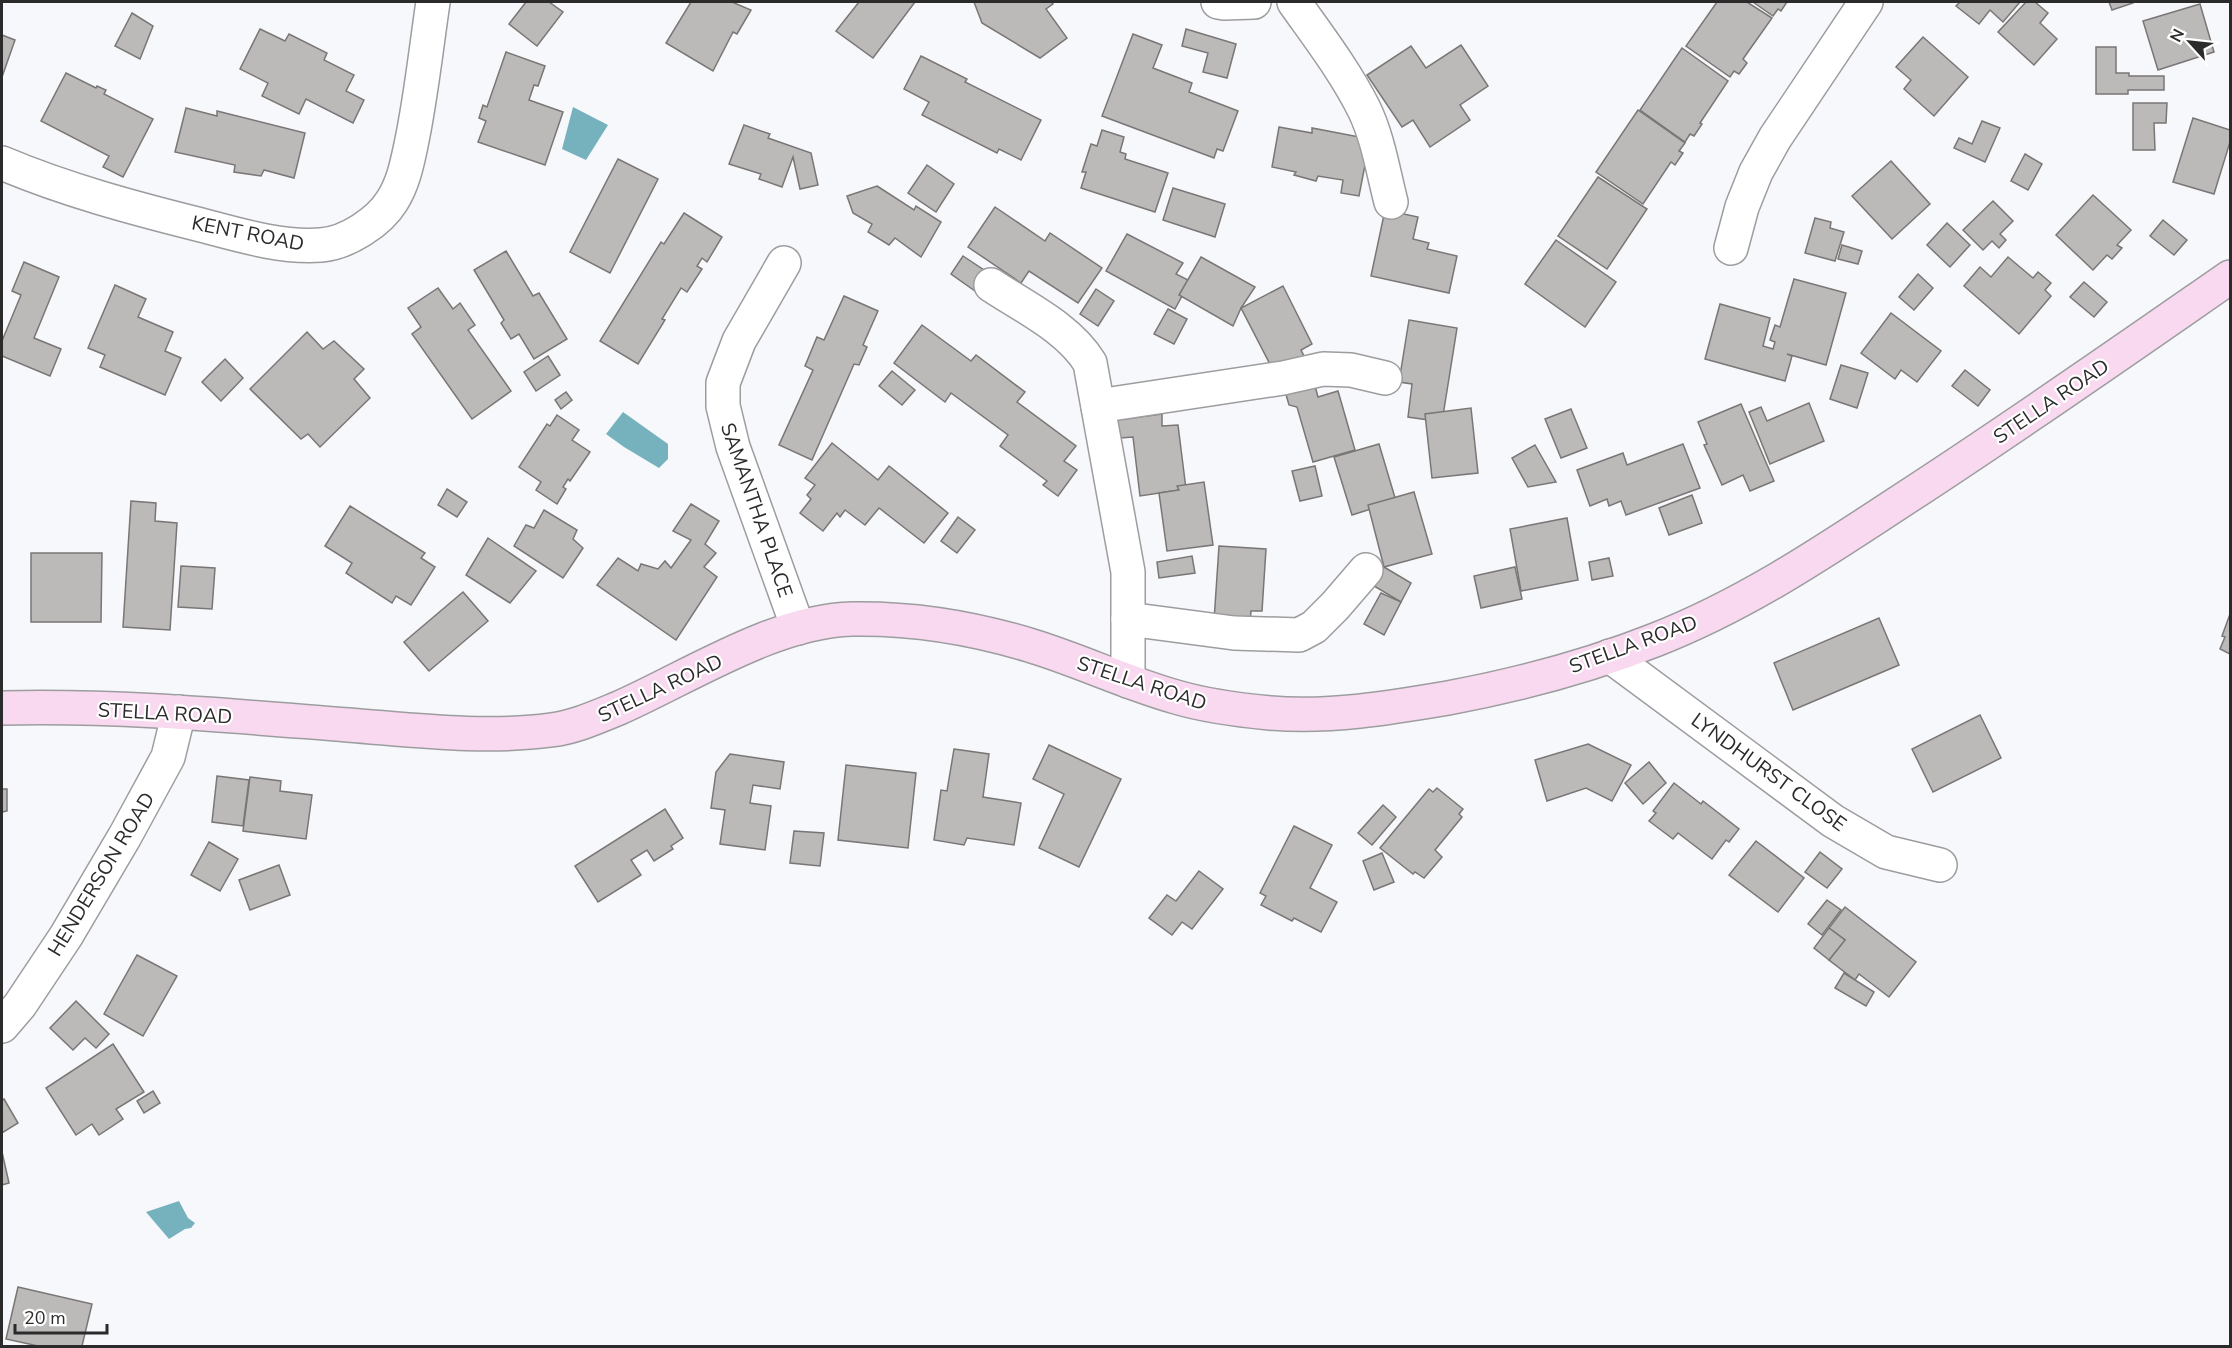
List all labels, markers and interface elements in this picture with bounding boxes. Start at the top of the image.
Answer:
north arrow [2160,12,2220,72]
text: N [2165,25,2190,46]
street label: KENT ROAD [189,209,306,258]
street label: STELLA ROAD [1988,353,2115,450]
street label: SAMANTHA PLACE [714,419,799,601]
street label: STELLA ROAD [1565,609,1701,680]
street label: STELLA ROAD [594,648,727,729]
street label: STELLA ROAD [1074,650,1210,717]
street label: STELLA ROAD [97,696,233,731]
street label: LYNDHURST CLOSE [1686,707,1852,838]
street label: HENDERSON ROAD [42,787,161,961]
scale bar [15,1297,106,1335]
text: 20 m [24,1306,66,1330]

